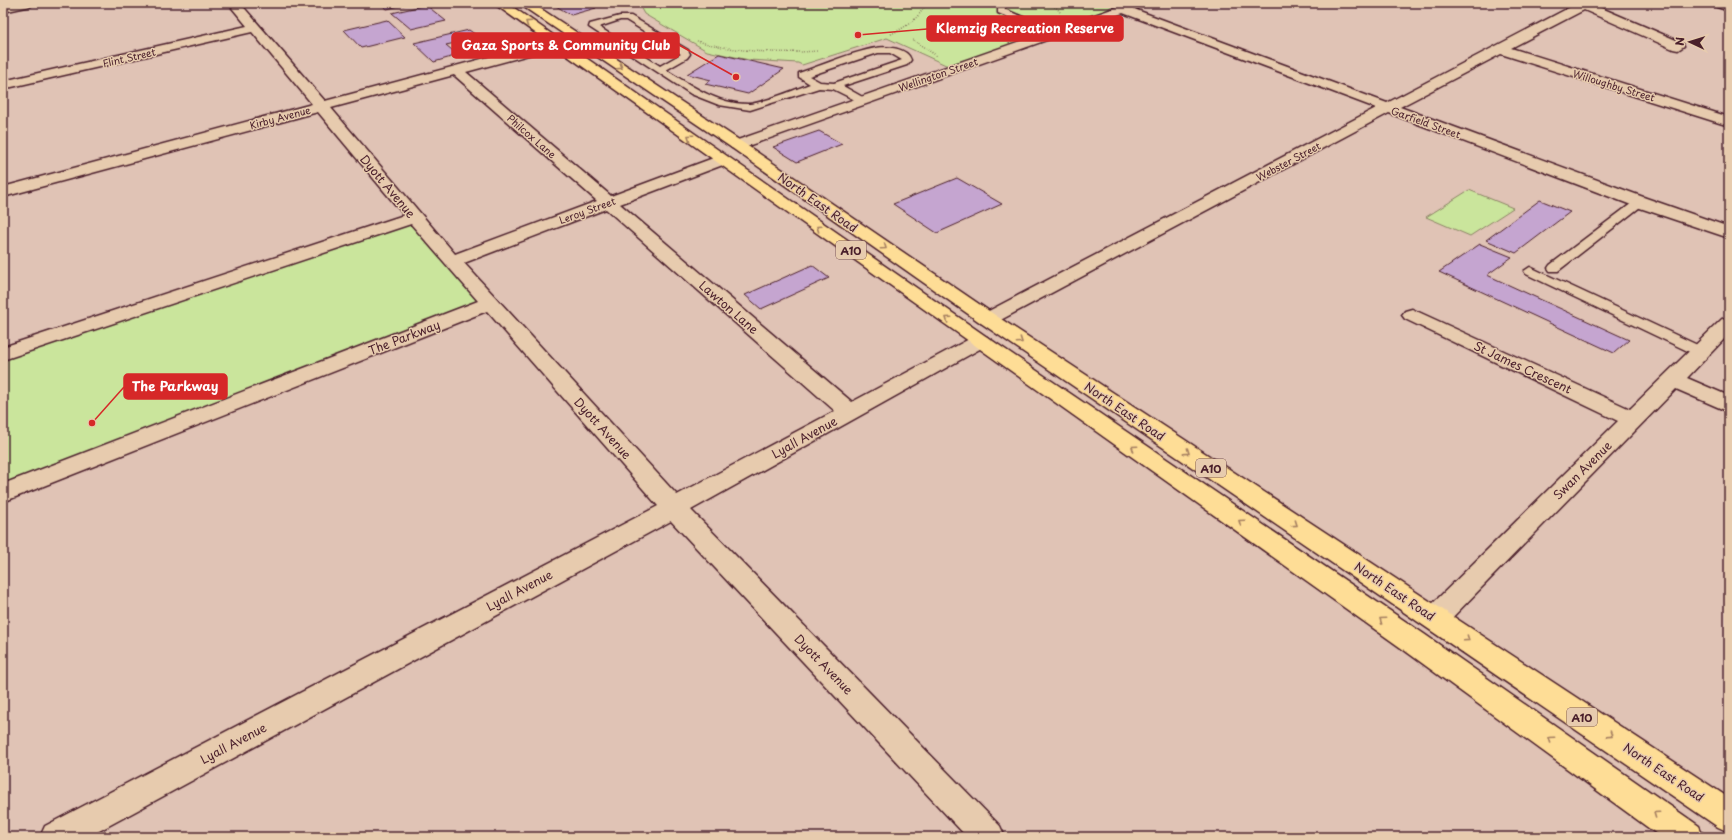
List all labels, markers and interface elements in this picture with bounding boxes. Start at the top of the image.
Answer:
callout: Klemzig Recreation Reserve [927,16,1123,41]
text: Klemzig Recreation Reserve [936,18,1114,37]
one-way arrow [525,20,532,28]
north arrow [1670,22,1710,62]
callout: Gaza Sports & Community Club [452,33,679,58]
text: Gaza Sports & Community Club [462,35,671,54]
text: N [1671,36,1688,46]
street label: Flint Street [101,44,157,70]
street label: Wellington Street [896,53,980,95]
one-way arrow [616,62,623,69]
street label: Willoughby Street [1571,65,1657,105]
street label: Kirby Avenue [248,102,313,133]
street label: Garfield Street [1389,102,1463,142]
street label: Philcox Lane [504,110,560,162]
one-way arrow [688,135,695,142]
street label: Webster Street [1253,138,1323,184]
street label: Dyott Avenue [356,150,420,222]
street label: North East Road [774,168,862,236]
street label: Leroy Street [557,193,617,227]
one-way arrow [816,225,823,233]
road number: A10 [836,241,866,259]
one-way arrow [880,242,887,250]
street label: Lawton Lane [695,276,763,338]
street label: The Parkway [365,315,443,359]
one-way arrow [946,317,953,324]
one-way arrow [1016,336,1023,344]
street label: St James Crescent [1471,336,1575,398]
callout: The Parkway [124,374,227,399]
text: The Parkway [132,376,218,395]
street label: North East Road [1081,377,1169,445]
street label: Dyott Avenue [570,393,636,463]
street label: Lyall Avenue [768,411,841,462]
street label: Swan Avenue [1549,436,1616,503]
one-way arrow [1131,445,1138,453]
one-way arrow [1182,447,1189,454]
road number: A10 [1196,459,1226,477]
one-way arrow [1238,519,1245,527]
one-way arrow [1291,519,1298,527]
street label: North East Road [1351,557,1439,625]
street label: Lyall Avenue [483,565,556,615]
one-way arrow [1380,618,1387,625]
street label: Dyott Avenue [791,630,858,699]
one-way arrow [1463,634,1470,641]
road number: A10 [1567,708,1597,726]
street label: Lyall Avenue [197,718,270,768]
one-way arrow [1606,731,1613,738]
one-way arrow [1548,737,1555,744]
street label: North East Road [1620,738,1708,806]
one-way arrow [1654,812,1661,819]

